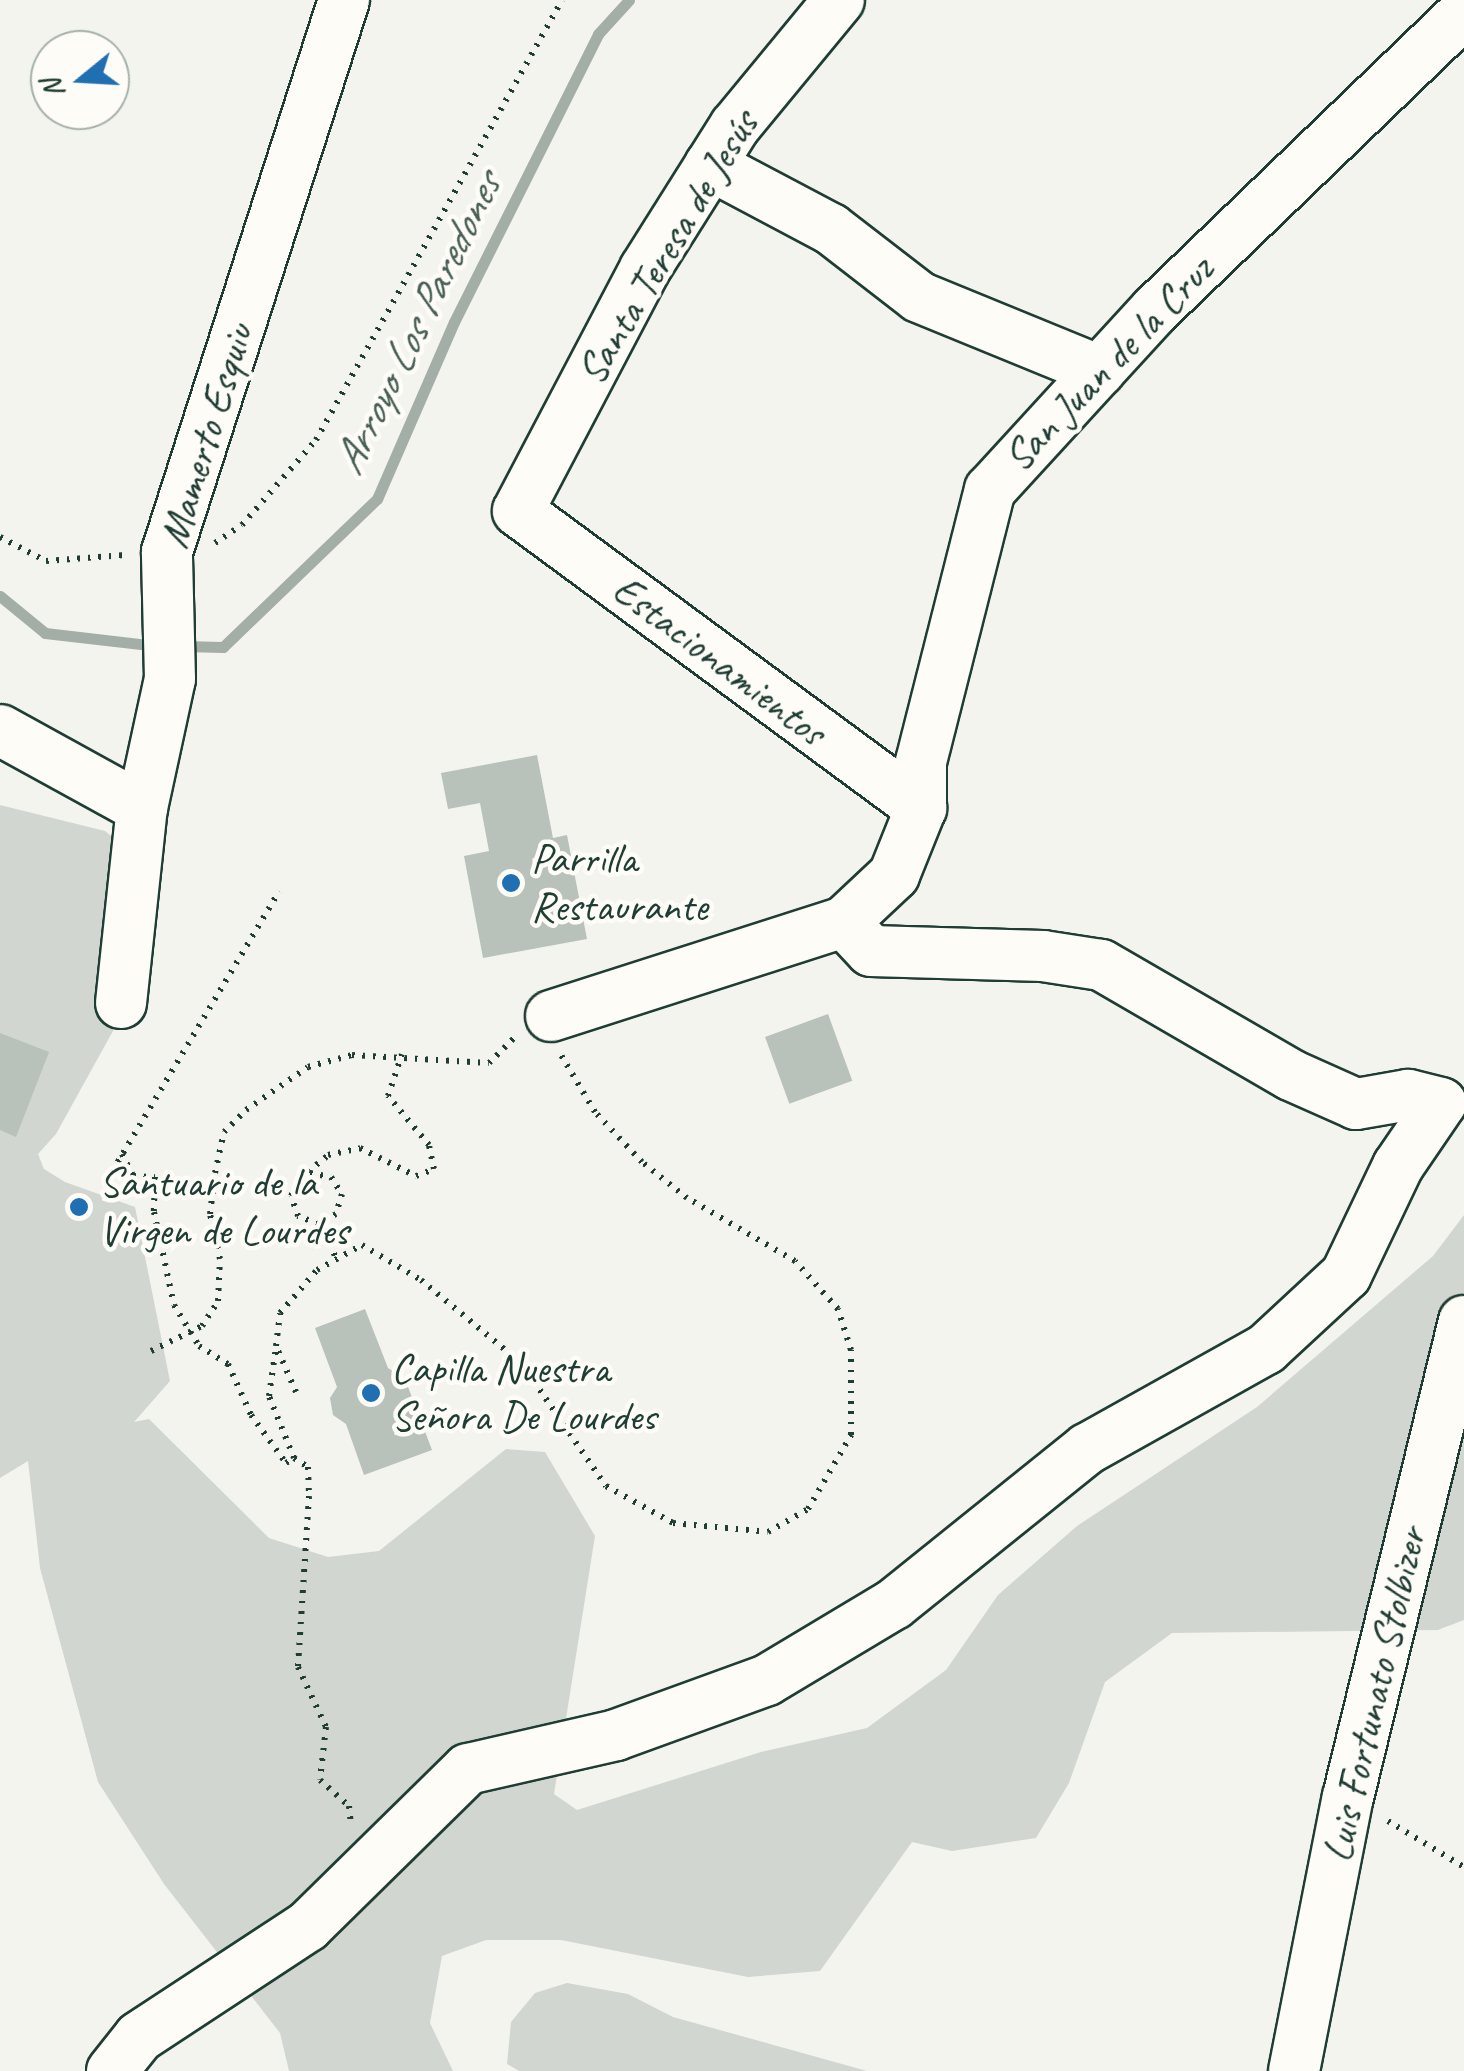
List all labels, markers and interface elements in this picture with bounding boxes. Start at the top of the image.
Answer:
north arrow [30,30,130,130]
text: N [34,75,72,102]
street label: Santa Teresa de Jesús [567,103,769,393]
water label: Arroyo Los Paredones [321,165,513,483]
street label: San Juan de la Cruz [993,246,1225,482]
street label: Mamerto Esquiu [149,318,265,554]
street label: Estacionamientos [603,565,835,757]
place label: Parrilla Restaurante [531,834,707,932]
marker: Parrilla Restaurante [500,872,522,894]
place label: Santuario de la Virgen de Lourdes [99,1158,348,1256]
marker: Santuario de la Virgen de Lourdes [68,1196,90,1218]
place label: Capilla Nuestra Señora De Lourdes [391,1344,656,1442]
marker: Capilla Nuestra Señora De Lourdes [360,1382,382,1404]
street label: Luis Fortunato Stolbizer [1312,1523,1438,1867]

